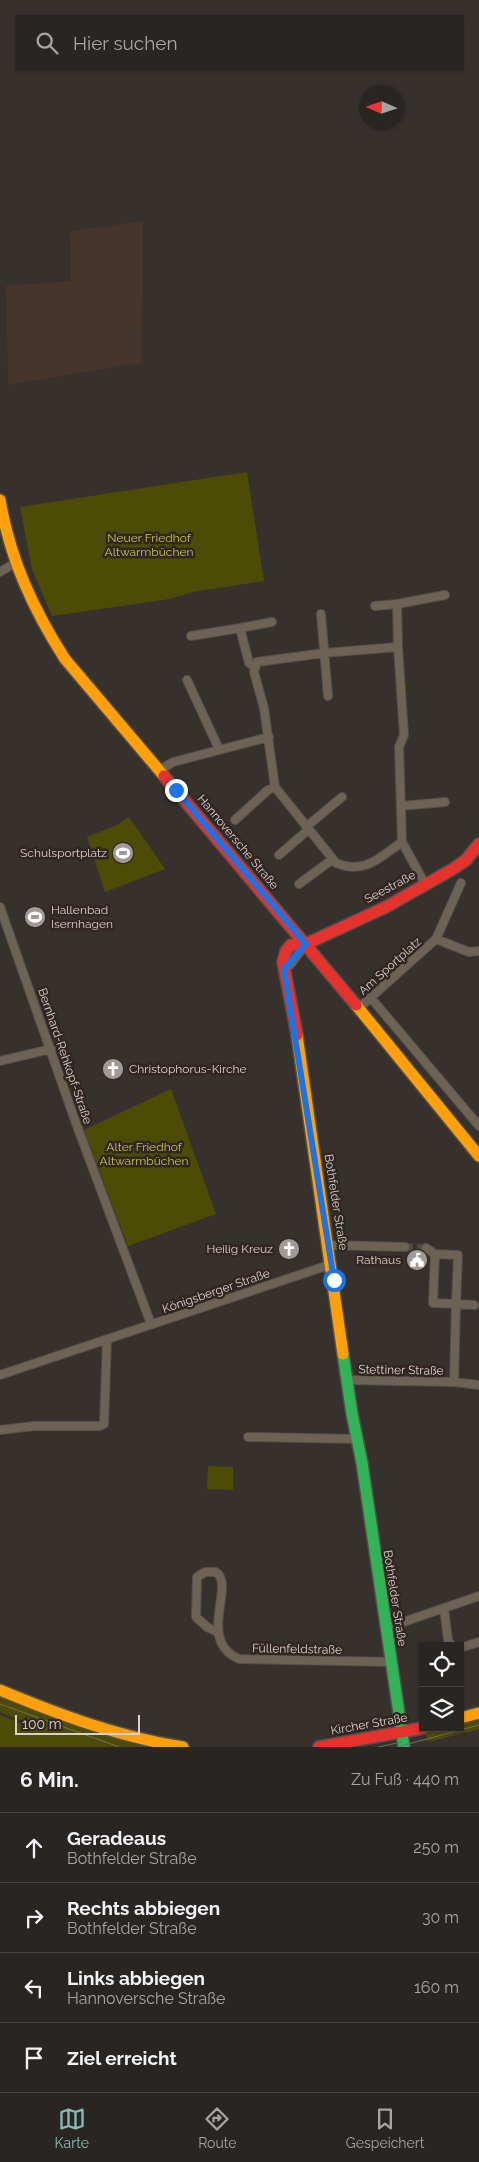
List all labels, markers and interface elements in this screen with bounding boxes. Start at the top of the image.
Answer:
search box [15,15,464,70]
icon: search [33,29,61,57]
text: Hier suchen [73,32,178,54]
north arrow [359,85,404,130]
park label: Neuer Friedhof Altwarmbüchen [105,531,193,559]
route end [165,779,188,802]
street label: Hannoversche Straße [194,792,282,892]
sports icon: Schulsportplatz [111,841,135,865]
place label: Schulsportplatz [20,846,107,860]
street label: Seestraße [362,868,418,906]
place label: Hallenbad Isernhagen [51,903,113,931]
sports icon: Hallenbad Isernhagen [23,905,47,929]
street label: Am Sportplatz [356,934,424,998]
street label: Bernhard-Rehkopf-Straße [35,986,95,1126]
church icon: Christophorus-Kirche [101,1057,125,1081]
place label: Christophorus-Kirche [129,1062,247,1076]
park label: Alter Friedhof Altwarmbüchen [100,1140,188,1168]
street label: Bothfelder Straße [321,1153,351,1251]
church icon: Heilig Kreuz [277,1237,301,1261]
place label: Heilig Kreuz [206,1242,273,1256]
public building icon: Rathaus [405,1248,429,1272]
place label: Rathaus [356,1253,401,1267]
street label: Königsberger Straße [160,1266,272,1316]
route start [323,1269,346,1292]
street label: Stettiner Straße [358,1362,444,1378]
street label: Bothfelder Straße [380,1549,410,1647]
street label: Füllenfeldstraße [252,1641,342,1657]
map controls [419,1642,464,1732]
button: locate [419,1642,464,1687]
button: layers [419,1687,464,1732]
street label: Kircher Straße [330,1710,408,1738]
scale bar [15,1712,140,1735]
text: 100 m [22,1716,62,1732]
text: 6 Min. [20,1767,79,1792]
text: Zu Fuß · 440 m [351,1770,459,1789]
text: Geradeaus [67,1827,166,1849]
icon: ahead [20,1834,48,1862]
text: 250 m [413,1838,459,1857]
text: Bothfelder Straße [67,1849,197,1868]
text: Rechts abbiegen [67,1897,220,1919]
icon: right [20,1904,48,1932]
text: 30 m [422,1908,459,1927]
text: Bothfelder Straße [67,1919,197,1938]
text: Links abbiegen [67,1967,205,1989]
icon: left [20,1974,48,2002]
text: 160 m [414,1978,459,1997]
text: Hannoversche Straße [67,1989,225,2008]
icon: arrive [20,2044,48,2072]
text: Ziel erreicht [67,2047,177,2069]
tab: Karte [55,2105,89,2151]
tab: Route [198,2105,237,2151]
tab: Gespeichert [346,2105,424,2151]

